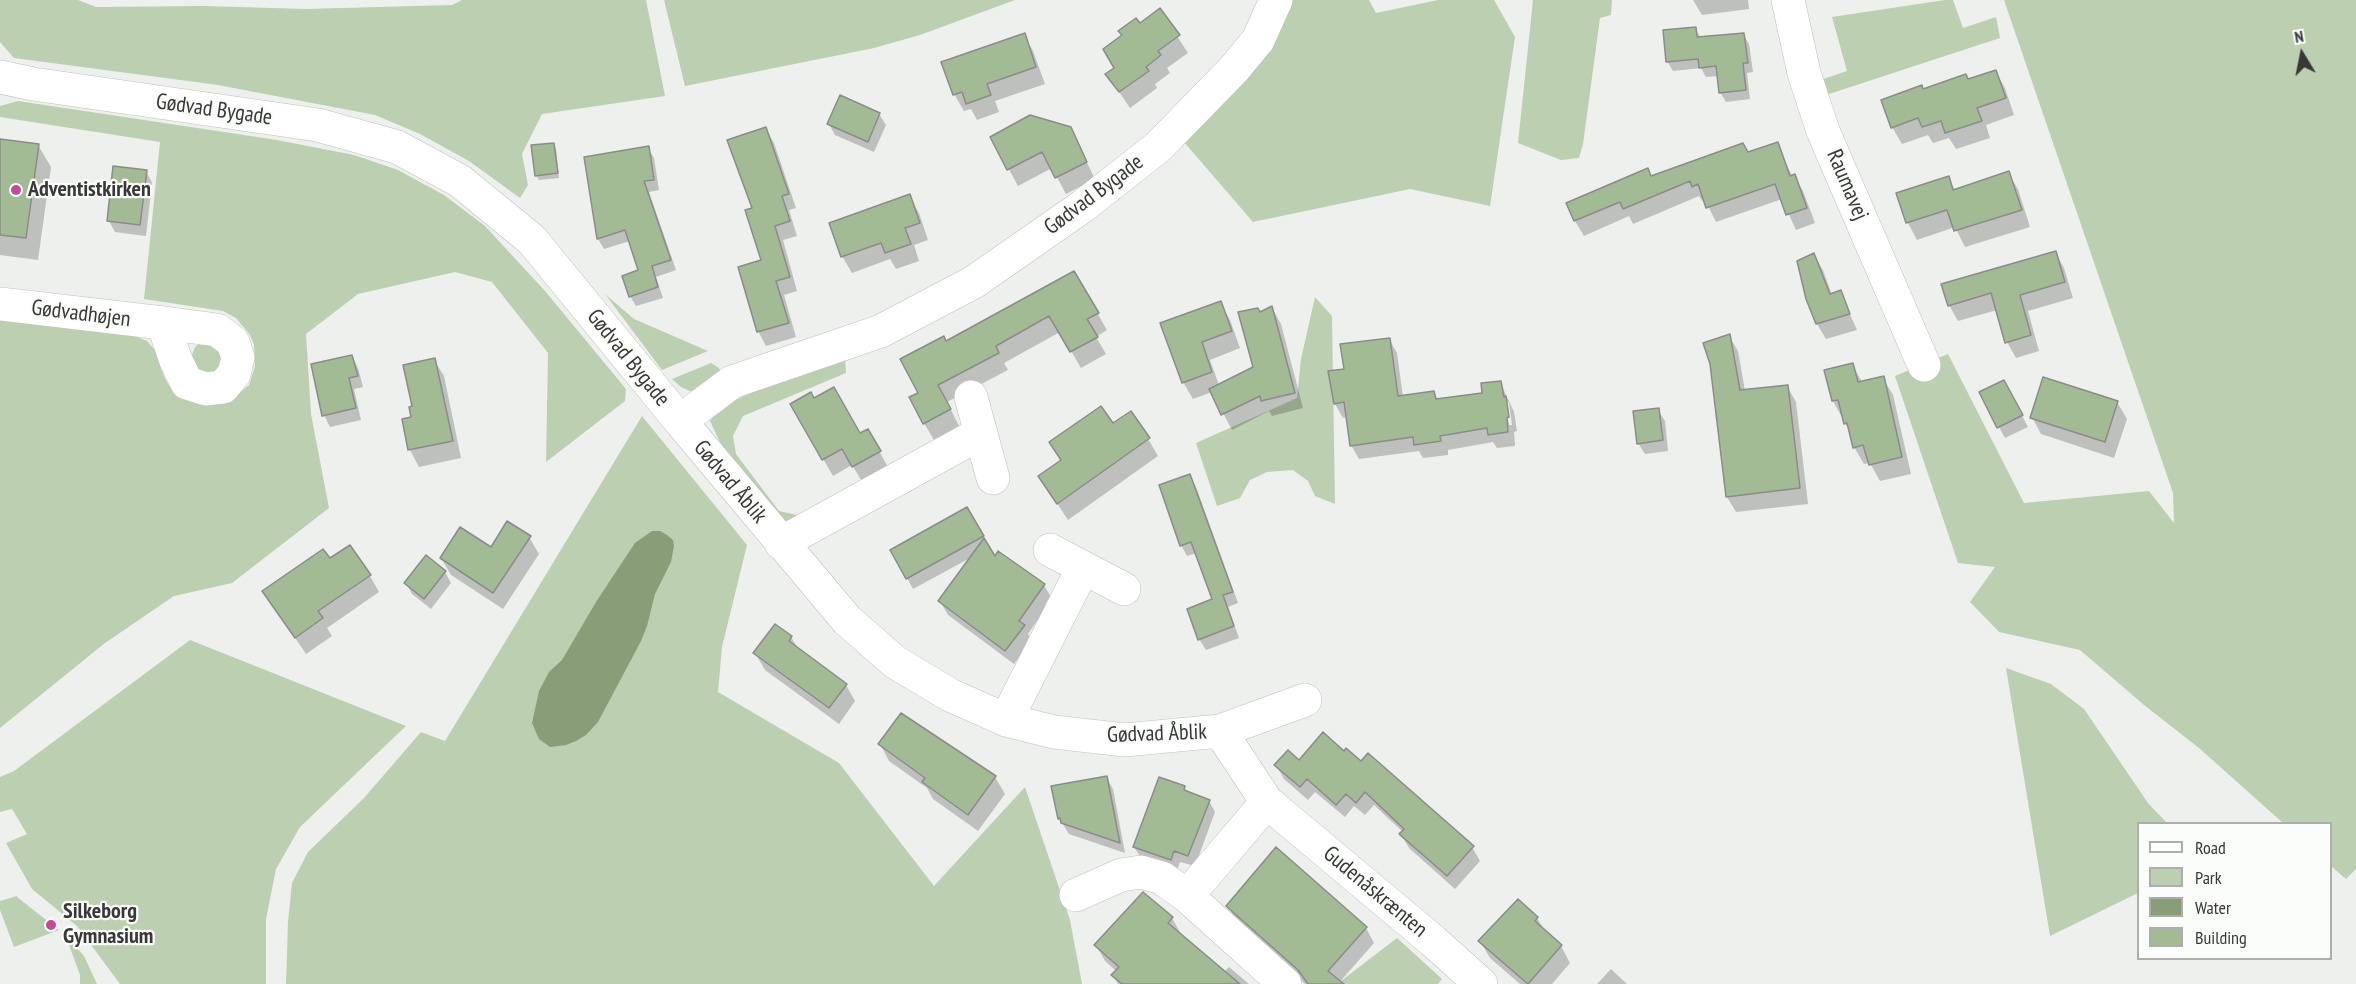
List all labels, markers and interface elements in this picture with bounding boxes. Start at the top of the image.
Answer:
north arrow [2272,24,2332,84]
text: N [2293,26,2305,47]
street label: Gødvad Bygade [154,89,274,131]
street label: Raumavej [1820,146,1874,224]
street label: Gødvad Bygade [1039,149,1149,241]
place label: Adventistkirken [28,177,151,203]
marker: Adventistkirken [9,183,23,197]
street label: Gødvadhøjen [30,295,132,333]
street label: Gødvad Bygade [581,304,675,412]
street label: Gødvad Åblik [688,435,772,529]
street label: Gødvad Åblik [1107,719,1207,749]
legend [2137,822,2332,960]
text: Road [2195,836,2226,859]
street label: Gudenåskrænten [1318,841,1432,943]
text: Park [2195,866,2222,889]
text: Water [2195,896,2231,919]
place label: Silkeborg Gymnasium [63,899,153,950]
marker: Silkeborg Gymnasium [44,918,58,932]
text: Building [2195,926,2247,949]

